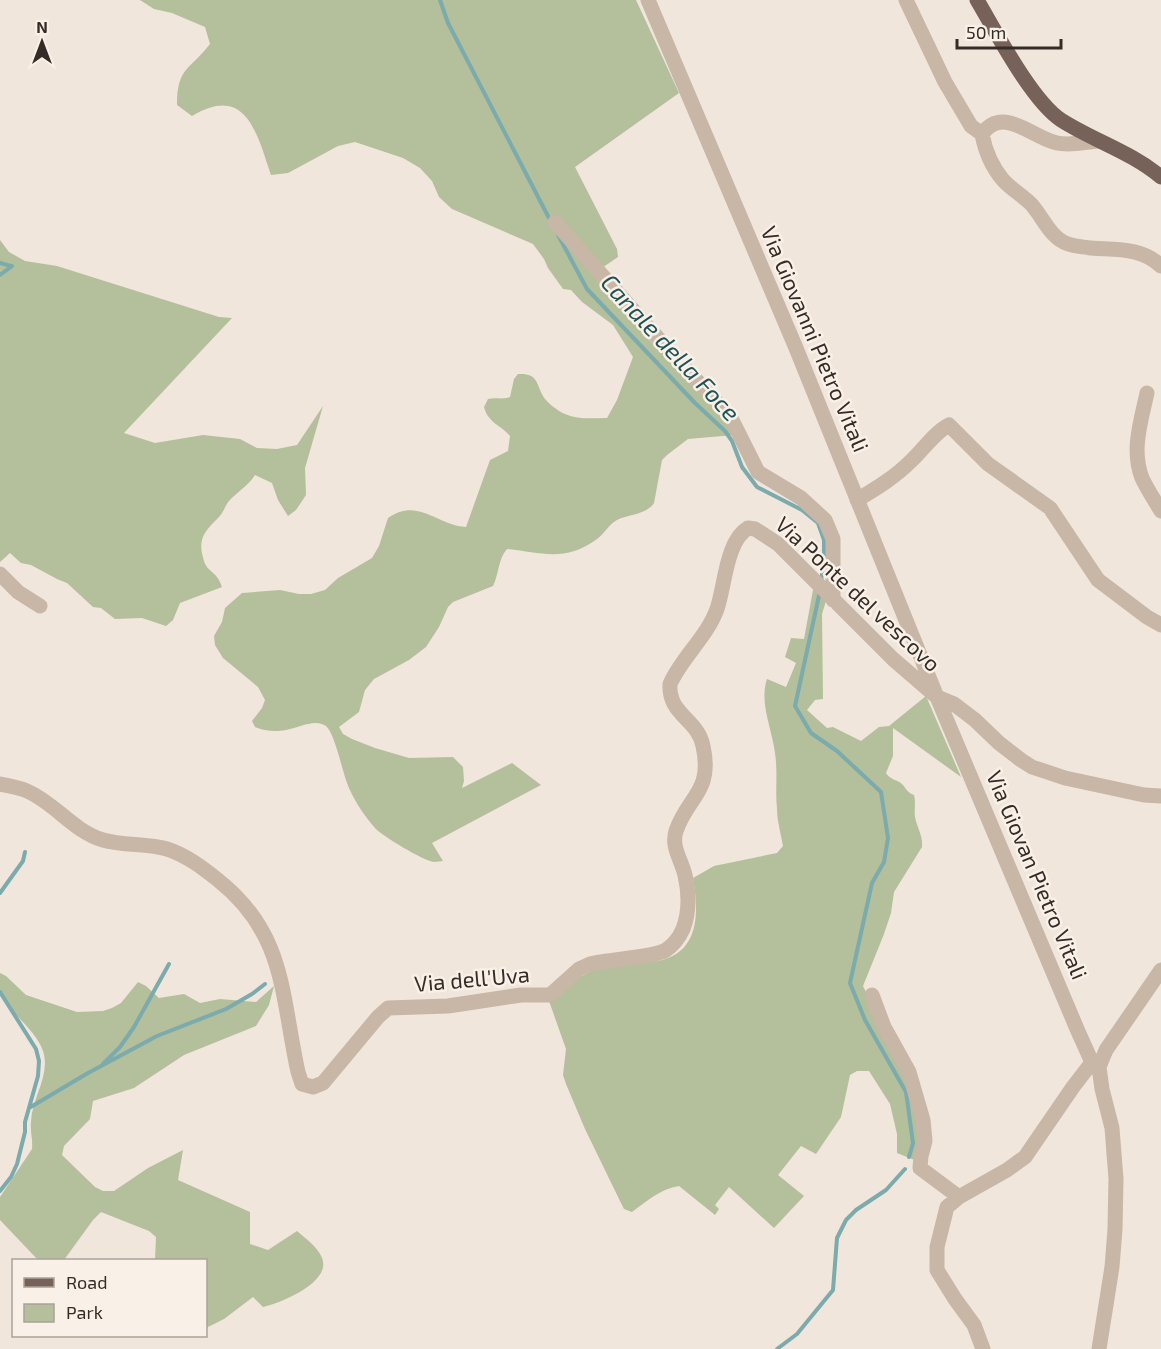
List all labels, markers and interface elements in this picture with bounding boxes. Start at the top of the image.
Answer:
north arrow [12,12,72,72]
scale bar [957,12,1060,50]
text: N [36,17,48,36]
text: 50 m [966,21,1006,43]
street label: Via Giovanni Pietro Vitali [757,222,875,455]
water label: Canale della Foce [596,267,747,427]
street label: Via Ponte del vescovo [771,510,946,676]
street label: Via Giovan Pietro Vitali [982,766,1094,983]
street label: Via dell'Uva [413,960,531,996]
legend [12,1259,207,1337]
text: Road [66,1271,107,1293]
text: Park [66,1301,103,1323]

